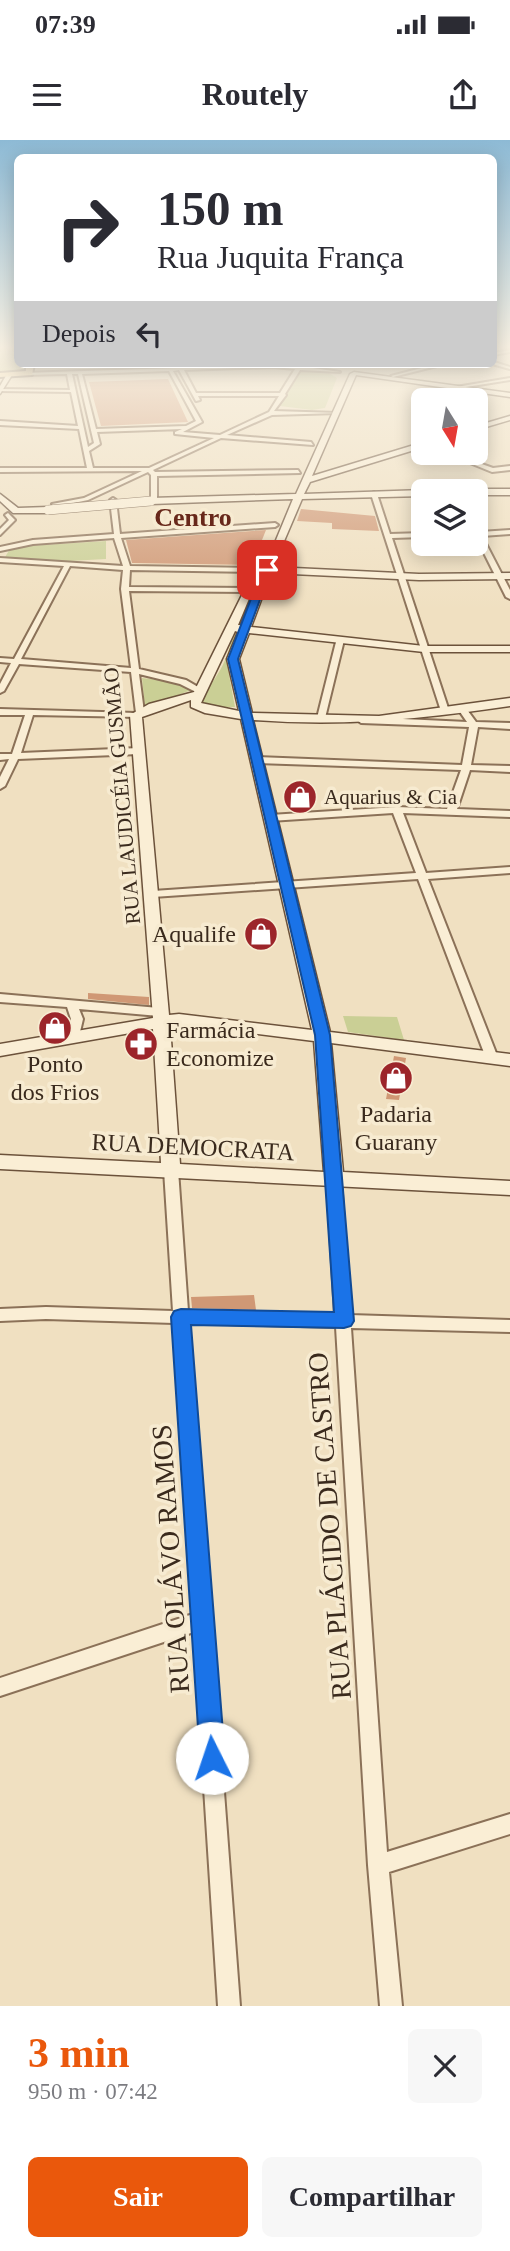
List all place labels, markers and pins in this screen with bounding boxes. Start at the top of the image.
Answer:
pin [237,540,297,600]
shop icon: Aquarius & Cia [281,778,319,816]
place label: Aquarius & Cia [324,785,458,809]
shop icon: Aqualife [242,915,280,953]
place label: Aqualife [152,921,236,947]
shop icon: Ponto dos Frios [36,1009,74,1047]
place label: Farmácia Economize [166,1017,274,1071]
pharmacy icon: Farmácia Economize [122,1025,160,1063]
place label: Ponto dos Frios [11,1051,99,1105]
shop icon: Padaria Guarany [377,1059,415,1097]
place label: Padaria Guarany [355,1101,437,1155]

